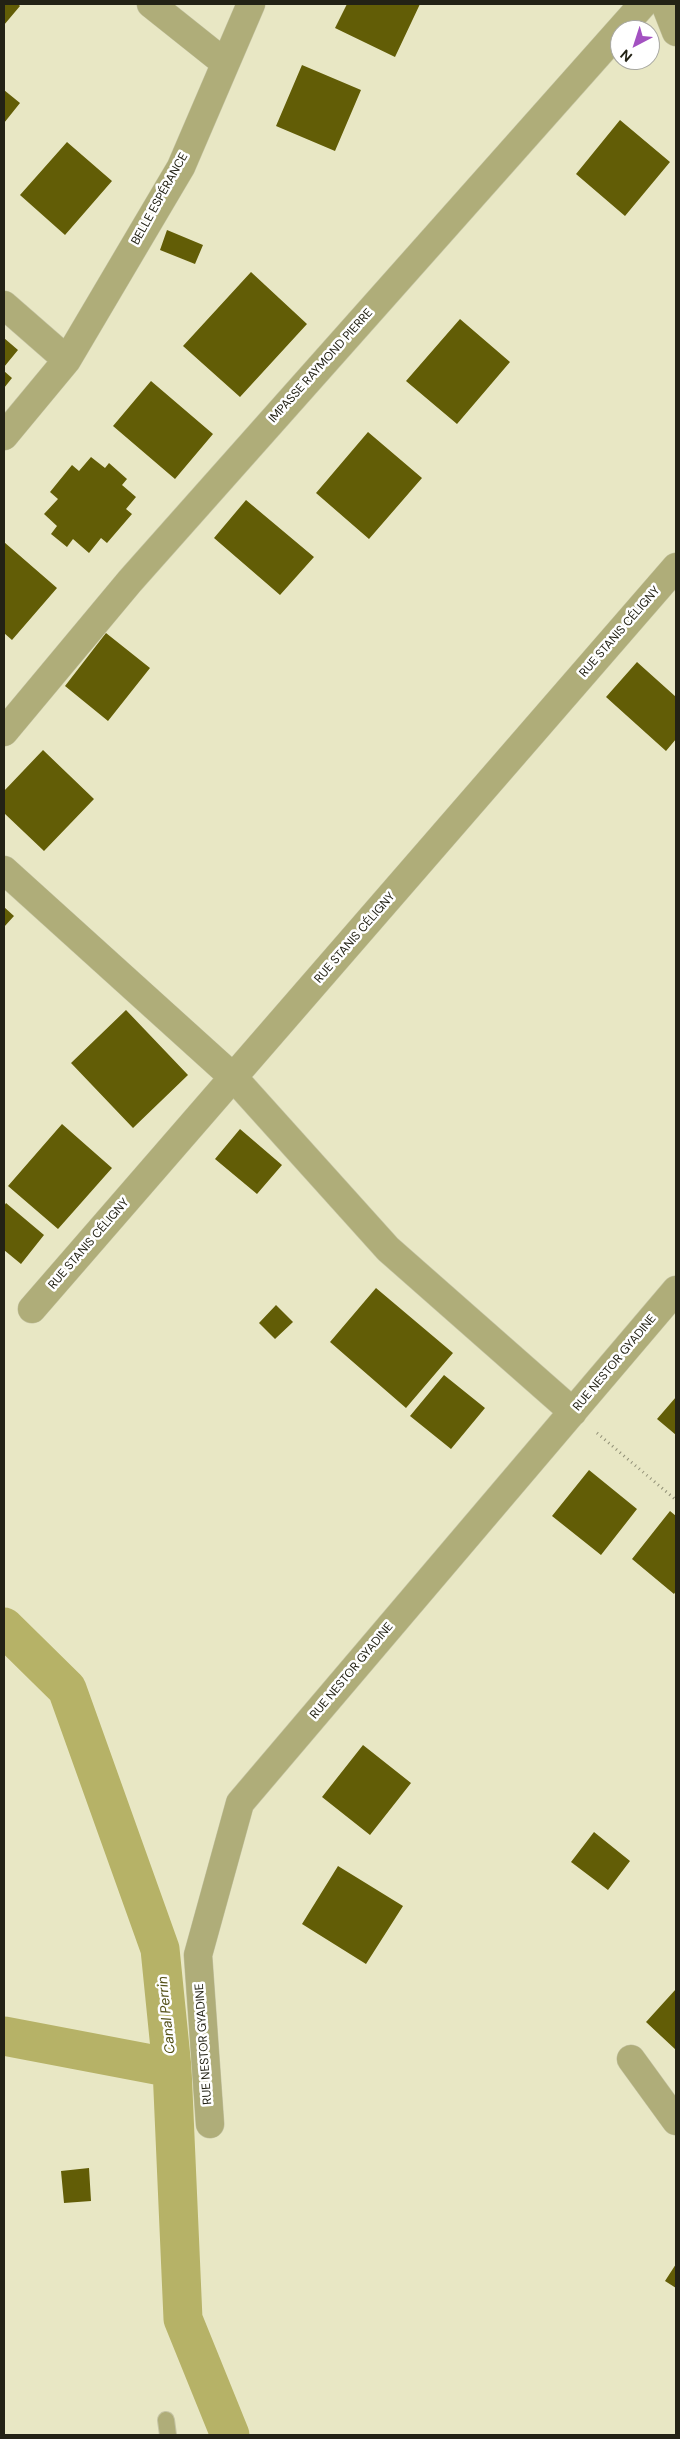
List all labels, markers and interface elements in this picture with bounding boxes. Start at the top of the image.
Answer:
north arrow [610,20,660,70]
text: N [616,46,636,66]
street label: BELLE ESPÉRANCE [129,151,191,247]
street label: IMPASSE RAYMOND PIERRE [266,306,376,426]
street label: RUE STANIS CÉLIGNY [577,584,663,680]
street label: RUE STANIS CÉLIGNY [312,890,398,986]
street label: RUE STANIS CÉLIGNY [46,1196,132,1292]
street label: RUE NESTOR GYADINE [570,1312,660,1414]
street label: RUE NESTOR GYADINE [307,1620,397,1722]
water label: Canal Perrin [155,1975,179,2055]
street label: RUE NESTOR GYADINE [193,1983,215,2105]

